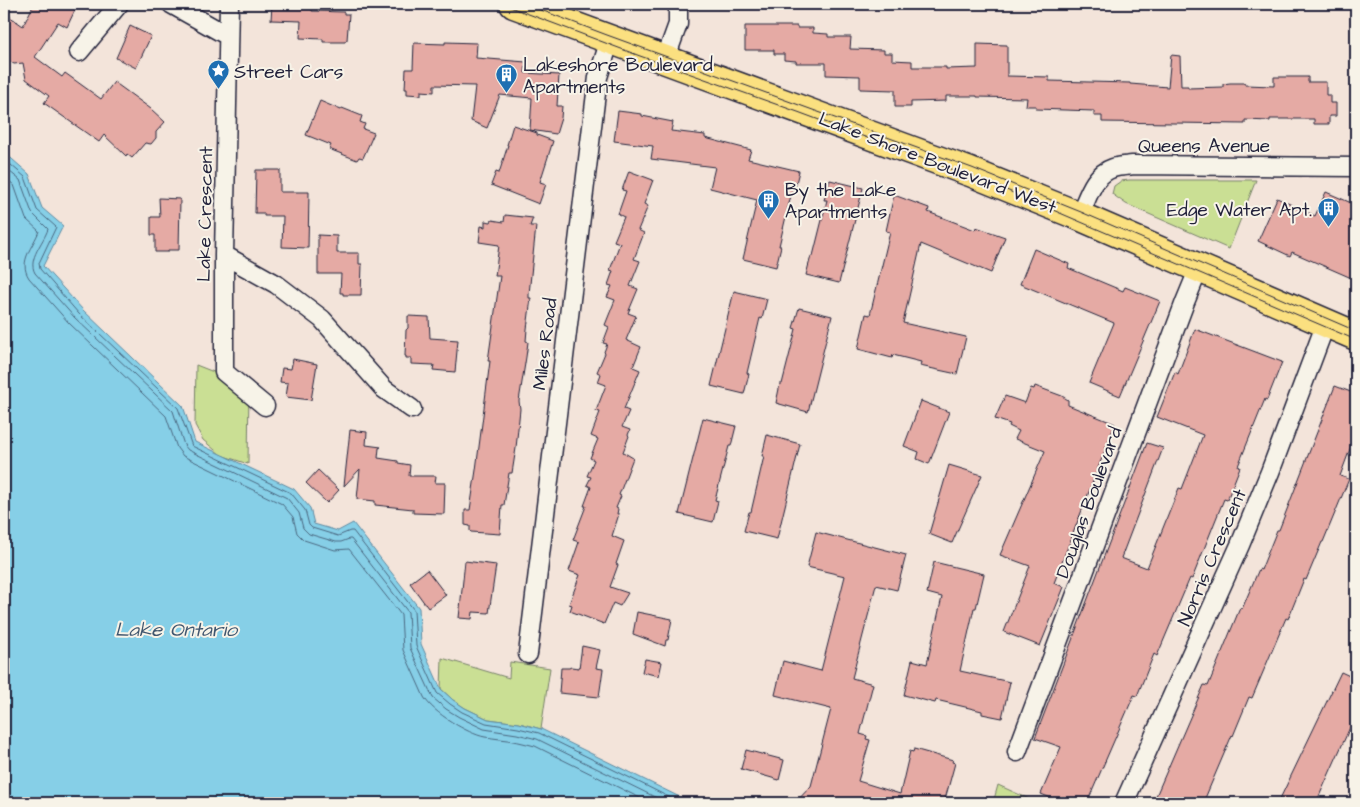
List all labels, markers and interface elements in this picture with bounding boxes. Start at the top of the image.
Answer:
place label: Lakeshore Boulevard Apartments [523,52,713,101]
place icon: Street Cars [206,59,230,90]
place label: Street Cars [234,59,343,86]
building icon: Lakeshore Boulevard Apartments [495,63,519,94]
street label: Lake Shore Boulevard West [815,105,1061,221]
street label: Queens Avenue [1138,133,1270,160]
street label: Lake Crescent [191,146,220,282]
place label: By the Lake Apartments [785,177,896,226]
building icon: By the Lake Apartments [757,188,781,219]
place label: Edge Water Apt. [1167,197,1312,225]
building icon: Edge Water Apt. [1316,197,1340,228]
street label: Miles Road [526,296,565,392]
street label: Douglas Boulevard [1050,423,1130,582]
street label: Norris Crescent [1171,484,1254,630]
water label: Lake Ontario [115,616,239,644]

